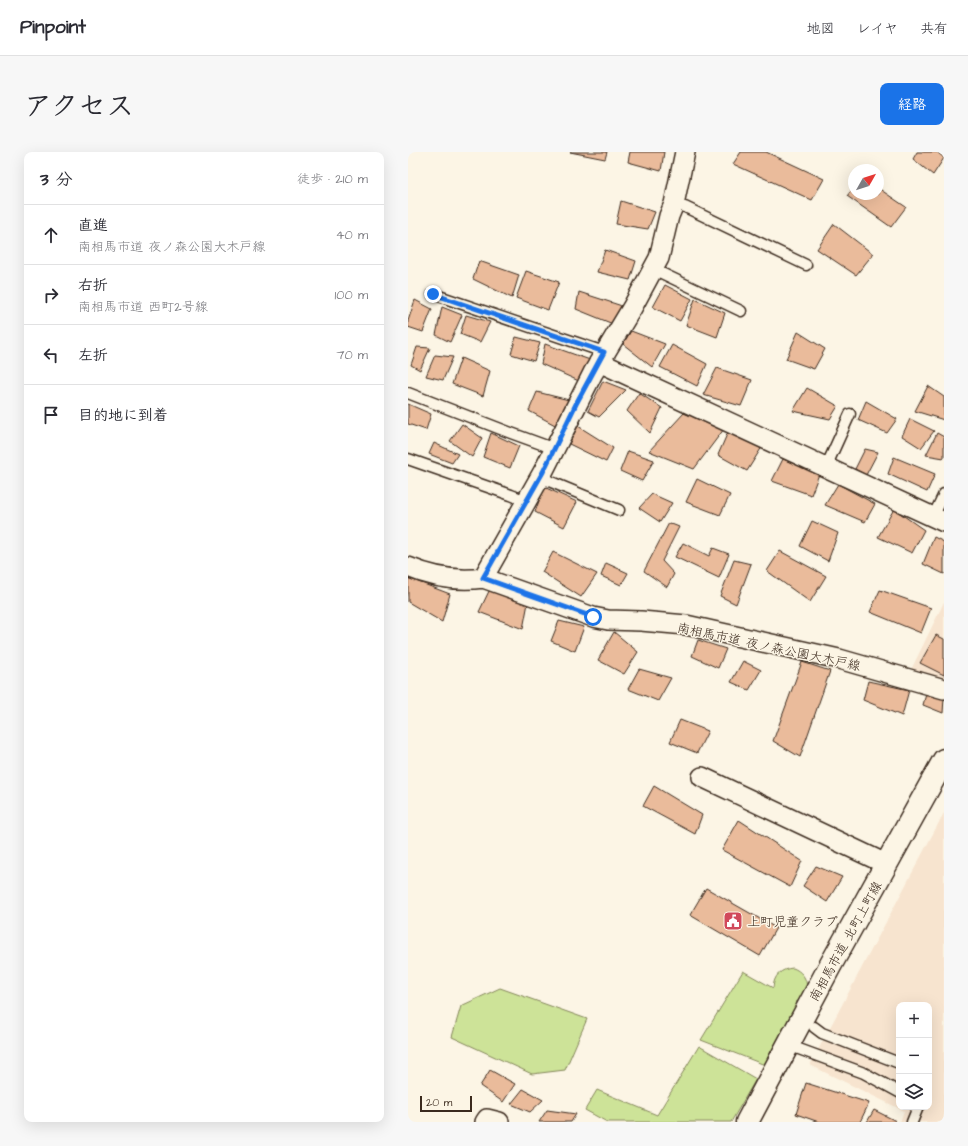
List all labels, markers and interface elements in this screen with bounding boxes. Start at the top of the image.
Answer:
text: Pinpoint [20,14,86,41]
text: 地図 [807,19,835,39]
text: レイヤ [857,19,898,39]
text: 共有 [920,19,948,39]
button: 経路 [880,83,944,125]
text: アクセス [24,87,134,126]
north arrow [848,164,884,200]
text: 3 分 [40,168,72,192]
text: 徒歩 · 210 m [297,170,368,188]
text: 直進 [78,215,108,236]
icon: ahead [40,224,62,246]
text: 40 m [336,226,368,244]
text: 南相馬市道 夜ノ森公園大木戸線 [78,238,265,256]
text: 右折 [78,275,108,296]
icon: right [40,284,62,306]
route end [424,285,442,303]
text: 100 m [335,286,368,304]
text: 南相馬市道 西町2号線 [78,298,208,316]
icon: left [40,344,62,366]
text: 左折 [78,345,108,366]
text: 70 m [336,346,368,364]
icon: arrive [40,404,62,426]
text: 目的地に到着 [78,405,168,426]
route start [584,608,602,626]
street label: 南相馬市道 夜ノ森公園大木戸線 [675,619,863,675]
street label: 南相馬市道 北町上町線 [805,877,887,1005]
public building icon: 上町児童クラブ [722,910,744,932]
place label: 上町児童クラブ [747,913,838,931]
map controls [896,1002,932,1110]
button: + [896,1002,932,1038]
button: − [896,1038,932,1074]
button: layers [896,1074,932,1110]
scale bar [420,1094,472,1113]
text: 20 m [426,1095,452,1110]

